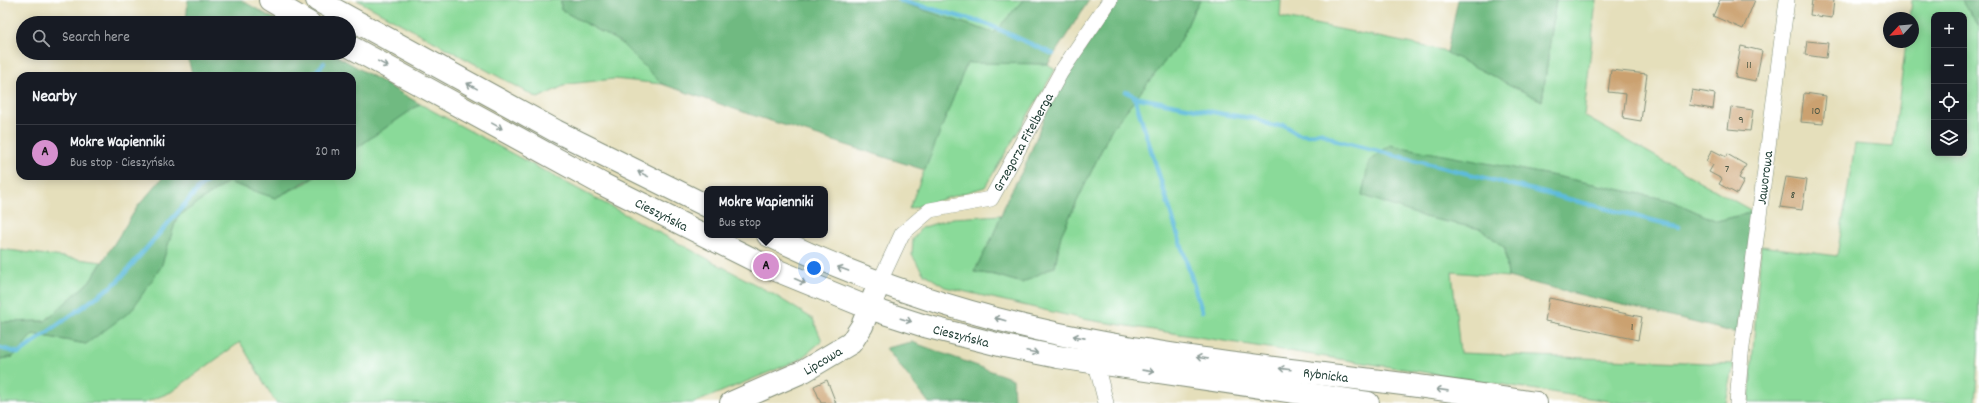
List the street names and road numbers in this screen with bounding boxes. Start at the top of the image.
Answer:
street label: Grzegorza Fitelberga [989,89,1060,196]
street label: Jaworowa [1753,149,1779,206]
street label: Cieszyńska [631,194,691,238]
street label: Cieszyńska [931,320,991,354]
street label: Lipcowa [800,342,847,381]
street label: Rybnicka [1302,364,1350,389]

